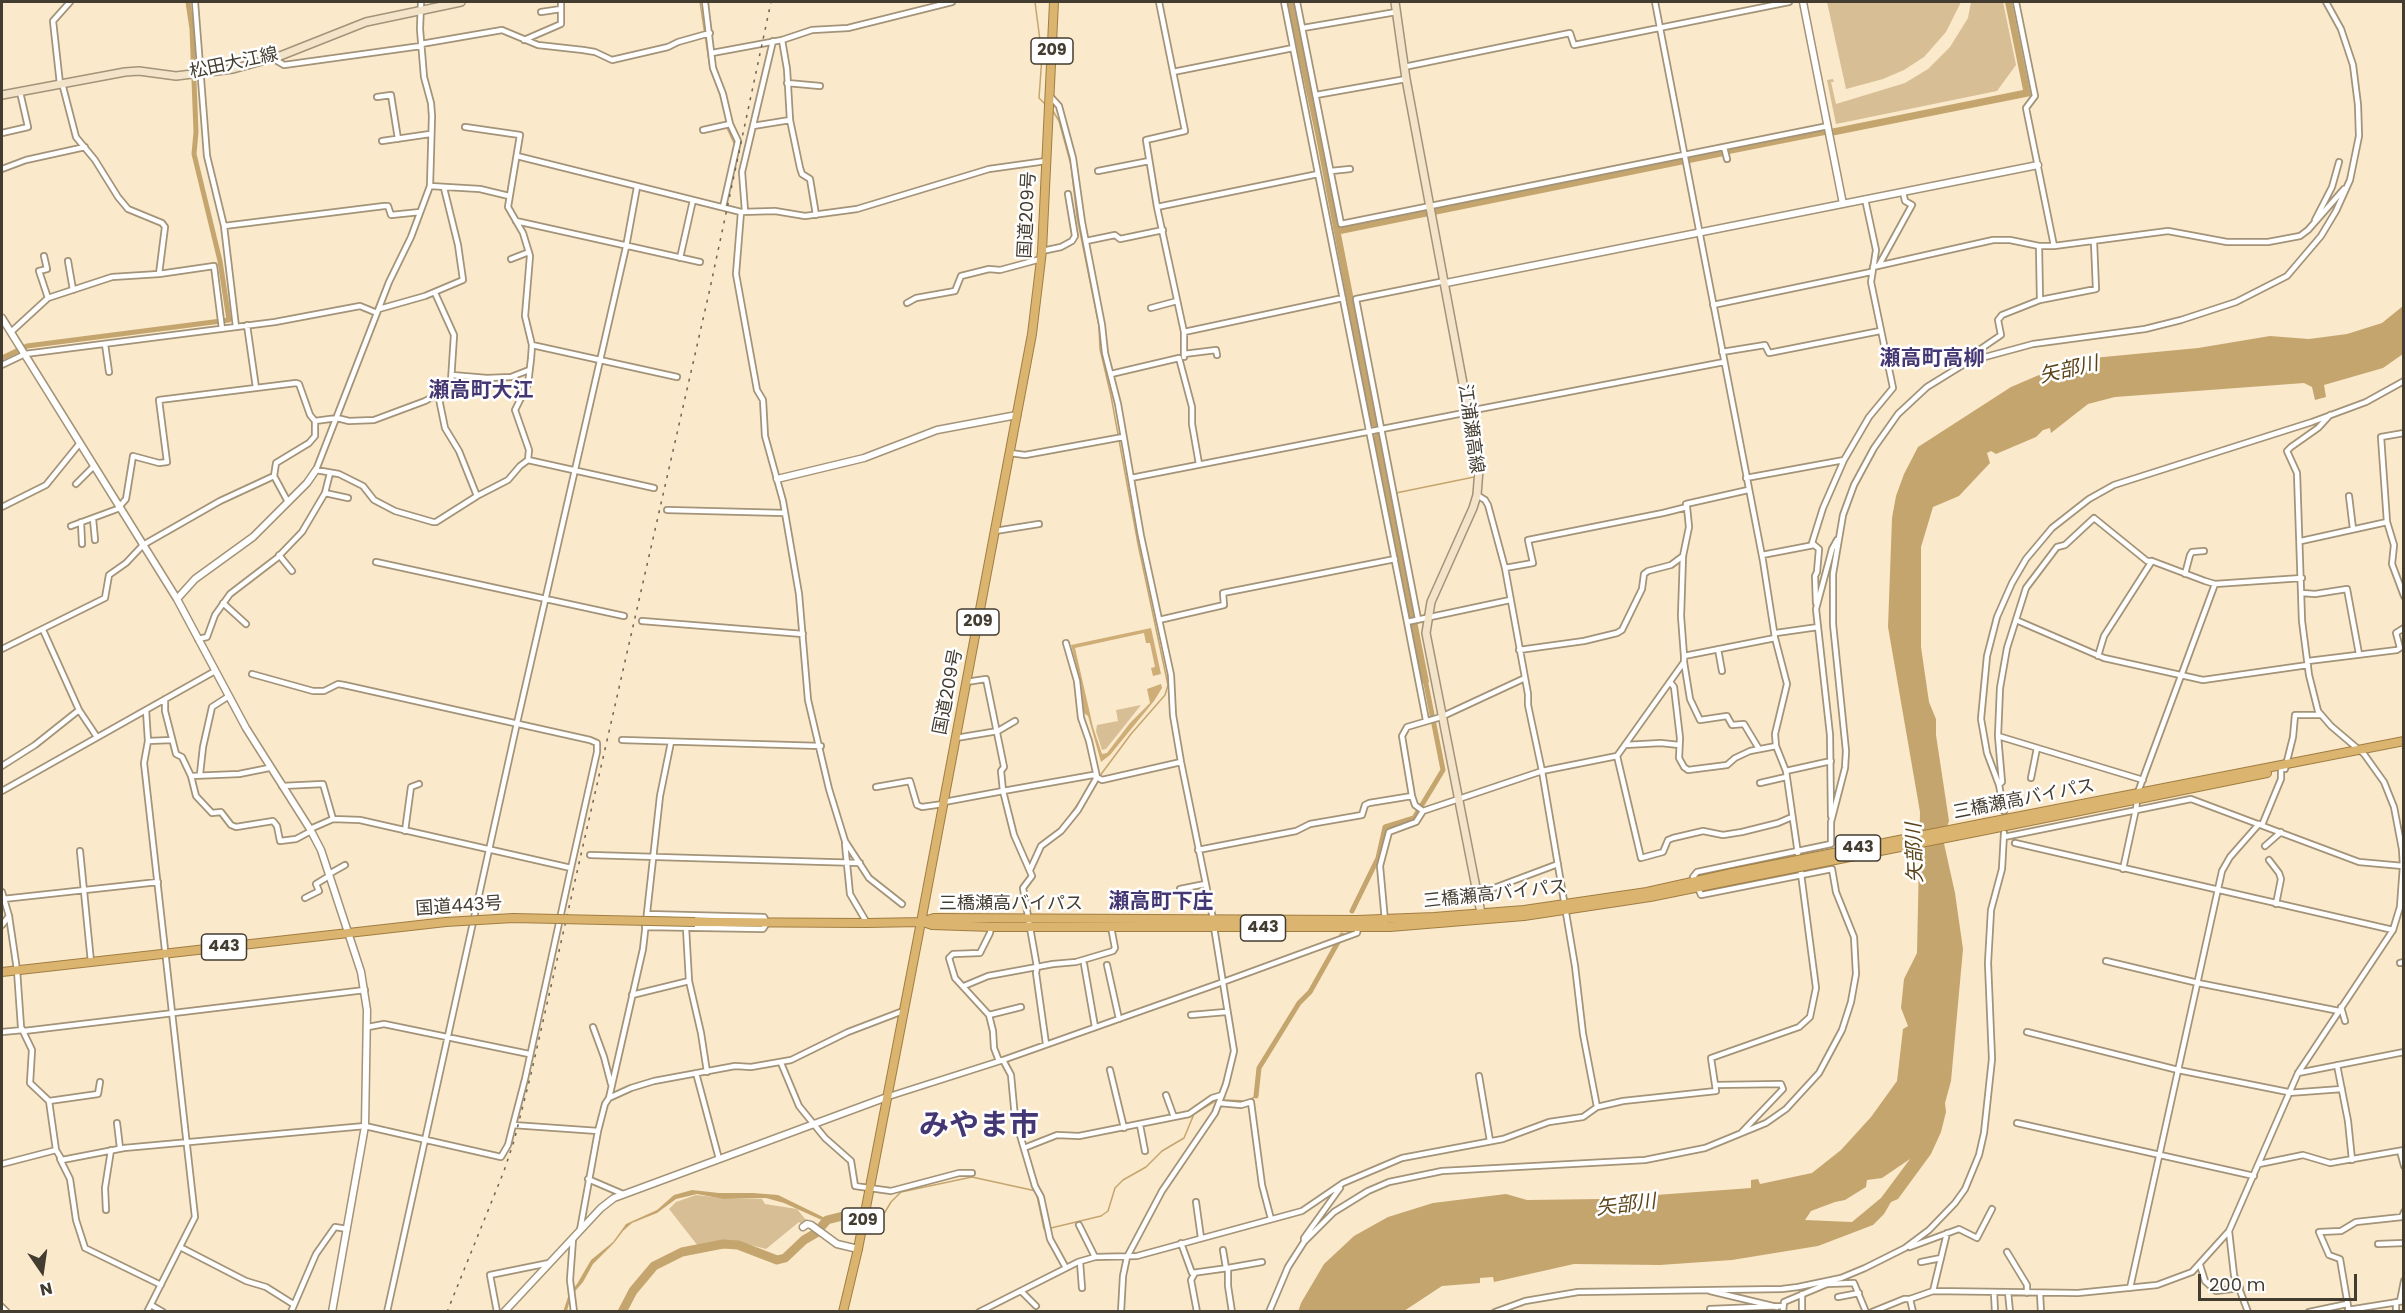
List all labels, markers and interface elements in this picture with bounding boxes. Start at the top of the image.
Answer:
road number: 209 [1031,38,1073,64]
street label: 松田大江線 [188,44,280,84]
street label: 国道209号 [1015,171,1041,259]
district label: 瀬高町高柳 [1880,347,1984,373]
water label: 矢部川 [2037,353,2101,389]
district label: 瀬高町大江 [429,379,533,405]
street label: 江浦瀬高線 [1453,383,1487,475]
road number: 209 [957,609,999,635]
street label: 国道209号 [930,647,968,737]
street label: 三橋瀬高バイパス [1951,776,2097,824]
water label: 矢部川 [1903,823,1929,883]
road number: 443 [1836,835,1880,861]
street label: 三橋瀬高バイパス [1422,877,1568,913]
district label: 瀬高町下庄 [1109,890,1213,916]
street label: 国道443号 [415,893,503,921]
street label: 三橋瀬高バイパス [939,893,1083,915]
road number: 443 [1240,915,1286,941]
road number: 443 [202,934,246,960]
district label: みやま市 [919,1109,1039,1145]
water label: 矢部川 [1595,1190,1657,1222]
road number: 209 [842,1208,884,1234]
north arrow [12,1241,72,1301]
scale bar [2201,1262,2360,1300]
text: 200 m [2209,1272,2265,1297]
text: N [38,1276,55,1302]

